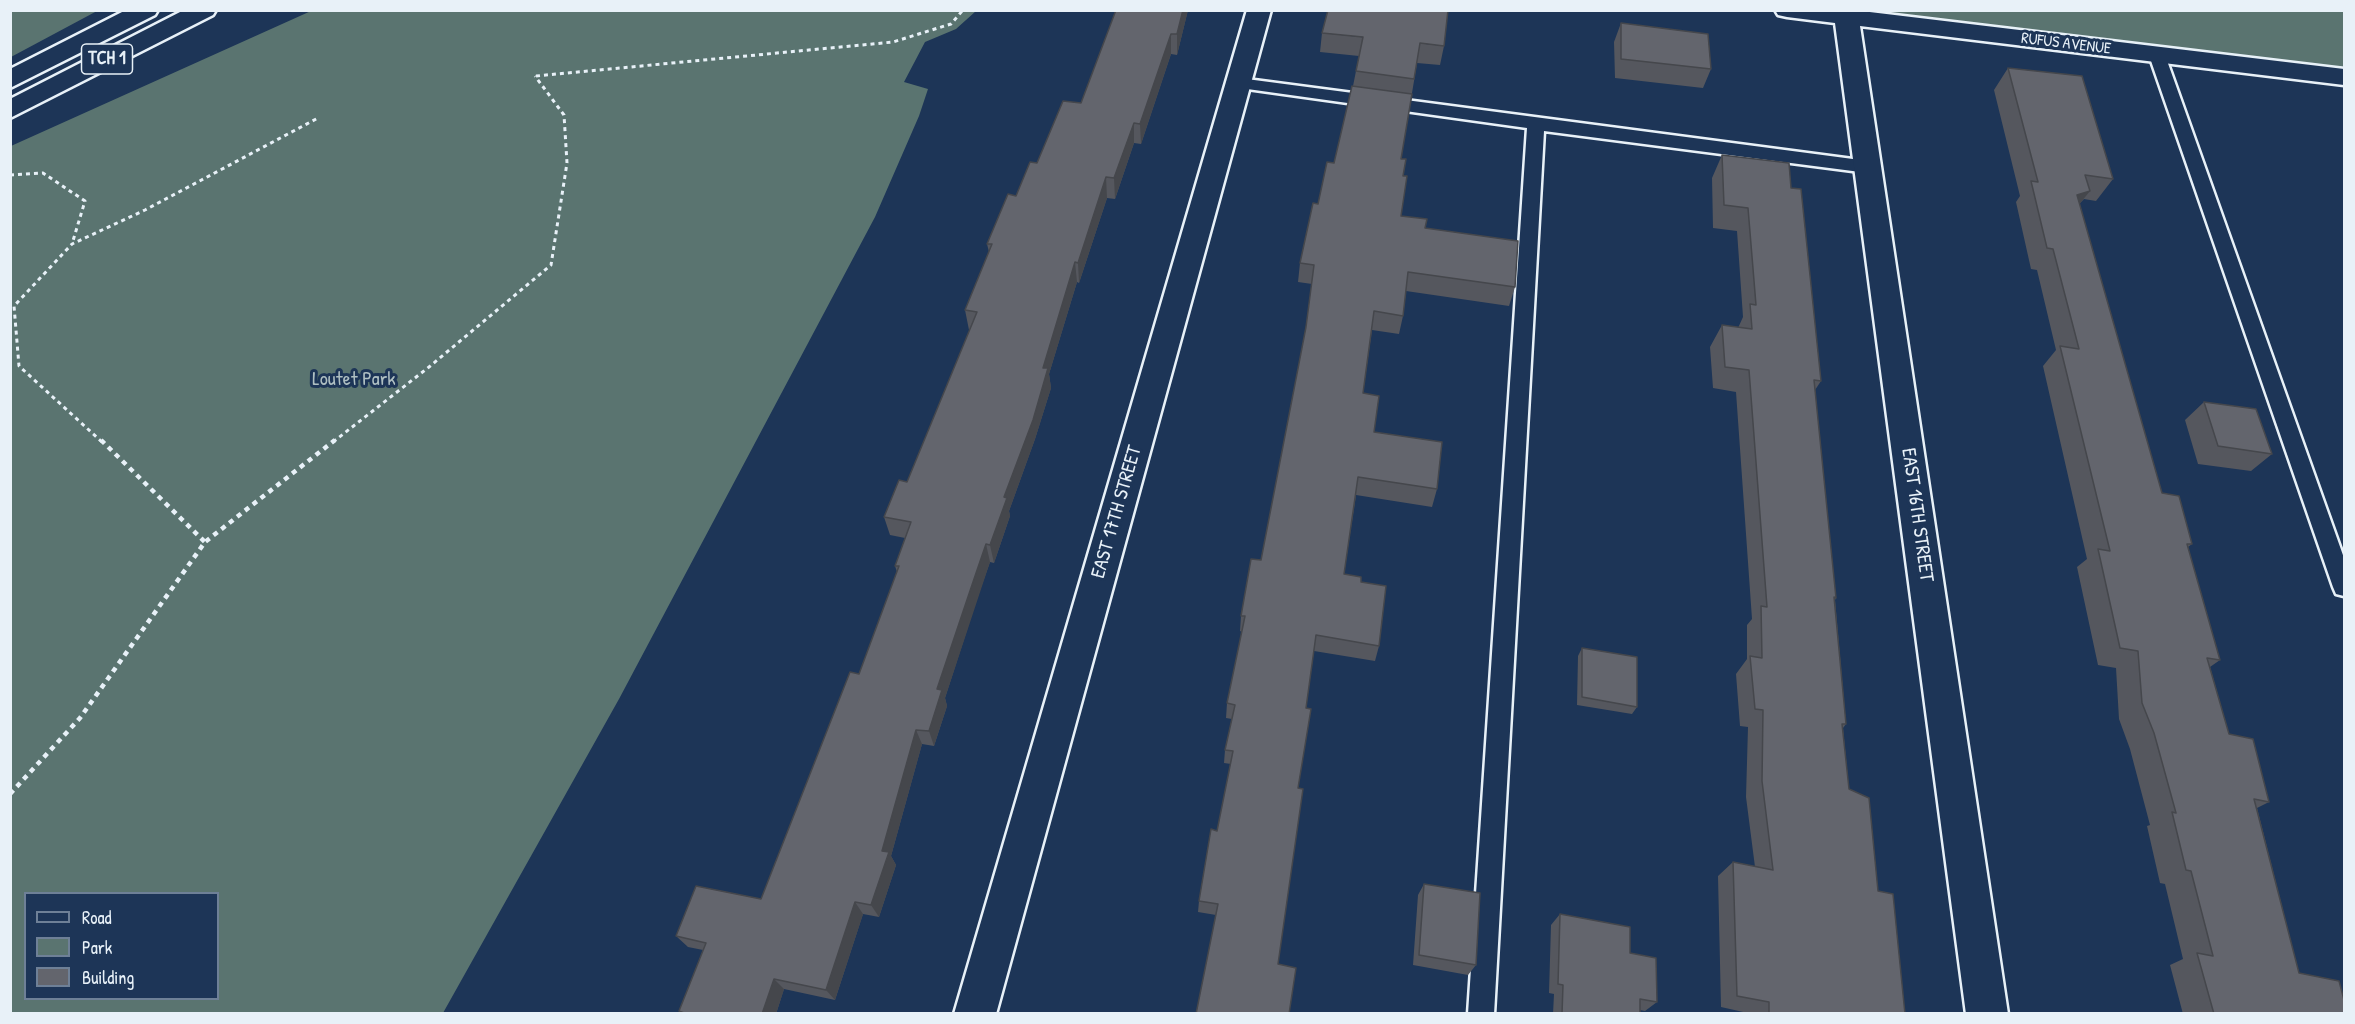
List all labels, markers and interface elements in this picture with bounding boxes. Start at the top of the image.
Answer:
street label: RUFUS AVENUE [2020,29,2112,59]
road number: TCH 1 [82,44,132,74]
park label: Loutet Park [312,368,396,392]
street label: EAST 17TH STREET [1087,443,1147,581]
street label: EAST 16TH STREET [1896,447,1938,583]
legend [24,892,219,1000]
text: Road [82,905,112,930]
text: Park [82,935,112,960]
text: Building [82,965,134,990]

